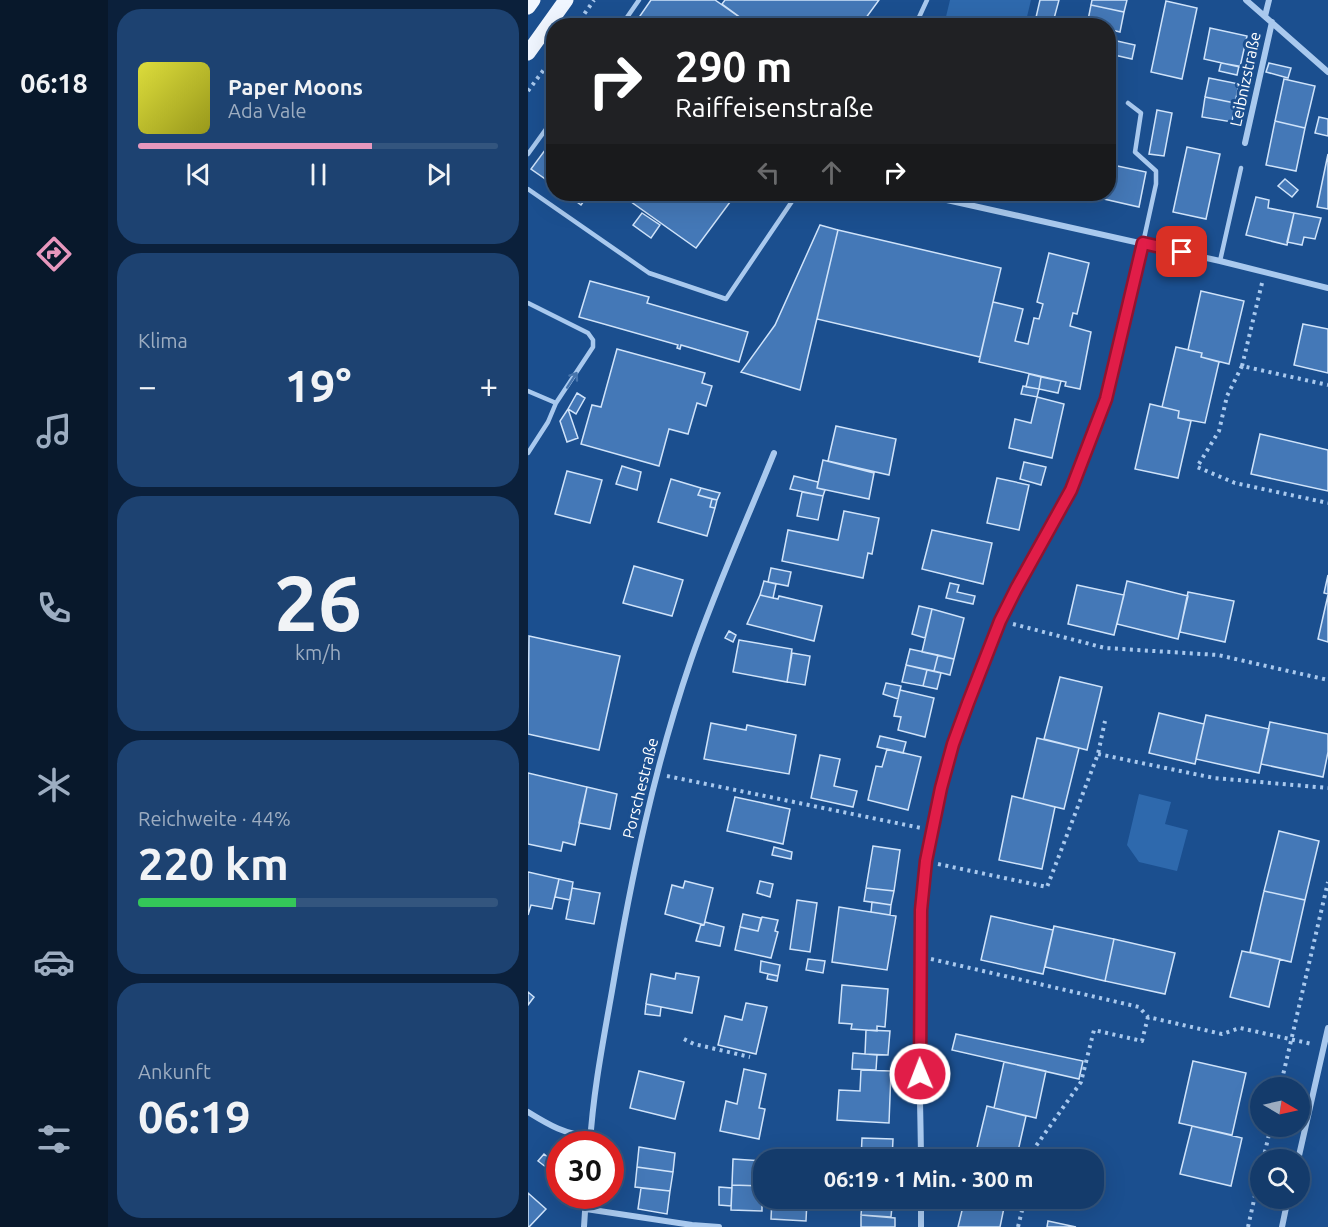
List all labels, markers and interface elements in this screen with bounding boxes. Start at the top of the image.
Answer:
street label: Leibnizstraße [1226,30,1264,128]
icon: right [576,42,654,120]
text: 290 m [675,43,792,90]
text: 06:18 [20,68,88,98]
text: Paper Moons [228,74,363,99]
text: Raiffeisenstraße [675,92,874,122]
text: Ada Vale [228,99,306,122]
icon: left [752,156,785,189]
icon: ahead [815,156,848,189]
icon: right [878,156,911,189]
icon: previous [182,158,215,191]
icon: pause [302,158,335,191]
icon: next [422,158,455,191]
pin [1156,226,1207,277]
icon: directions [33,233,75,275]
icon: arrive [1165,235,1198,268]
text: Klima [138,329,188,352]
text: 19° [285,360,351,411]
text: − [138,367,157,404]
text: + [479,367,498,404]
one-way arrow [566,372,578,389]
icon: music [33,410,75,452]
text: 26 [274,558,362,646]
icon: phone [33,587,75,629]
text: km/h [295,641,341,664]
street label: Porschestraße [619,736,661,840]
icon: climate [33,764,75,806]
text: Reichweite · 44% [138,807,291,830]
text: 220 km [138,838,289,889]
icon: car [33,941,75,983]
position arrow [888,1042,952,1106]
text: Ankunft [138,1060,211,1083]
north arrow [1250,1077,1310,1137]
map controls [1250,1077,1310,1209]
text: 06:19 [138,1091,251,1142]
icon: filters [33,1118,75,1160]
speed limit sign: 30 [546,1131,624,1209]
button: search [1250,1149,1310,1209]
text: 06:19 · 1 Min. · 300 m [824,1166,1033,1191]

